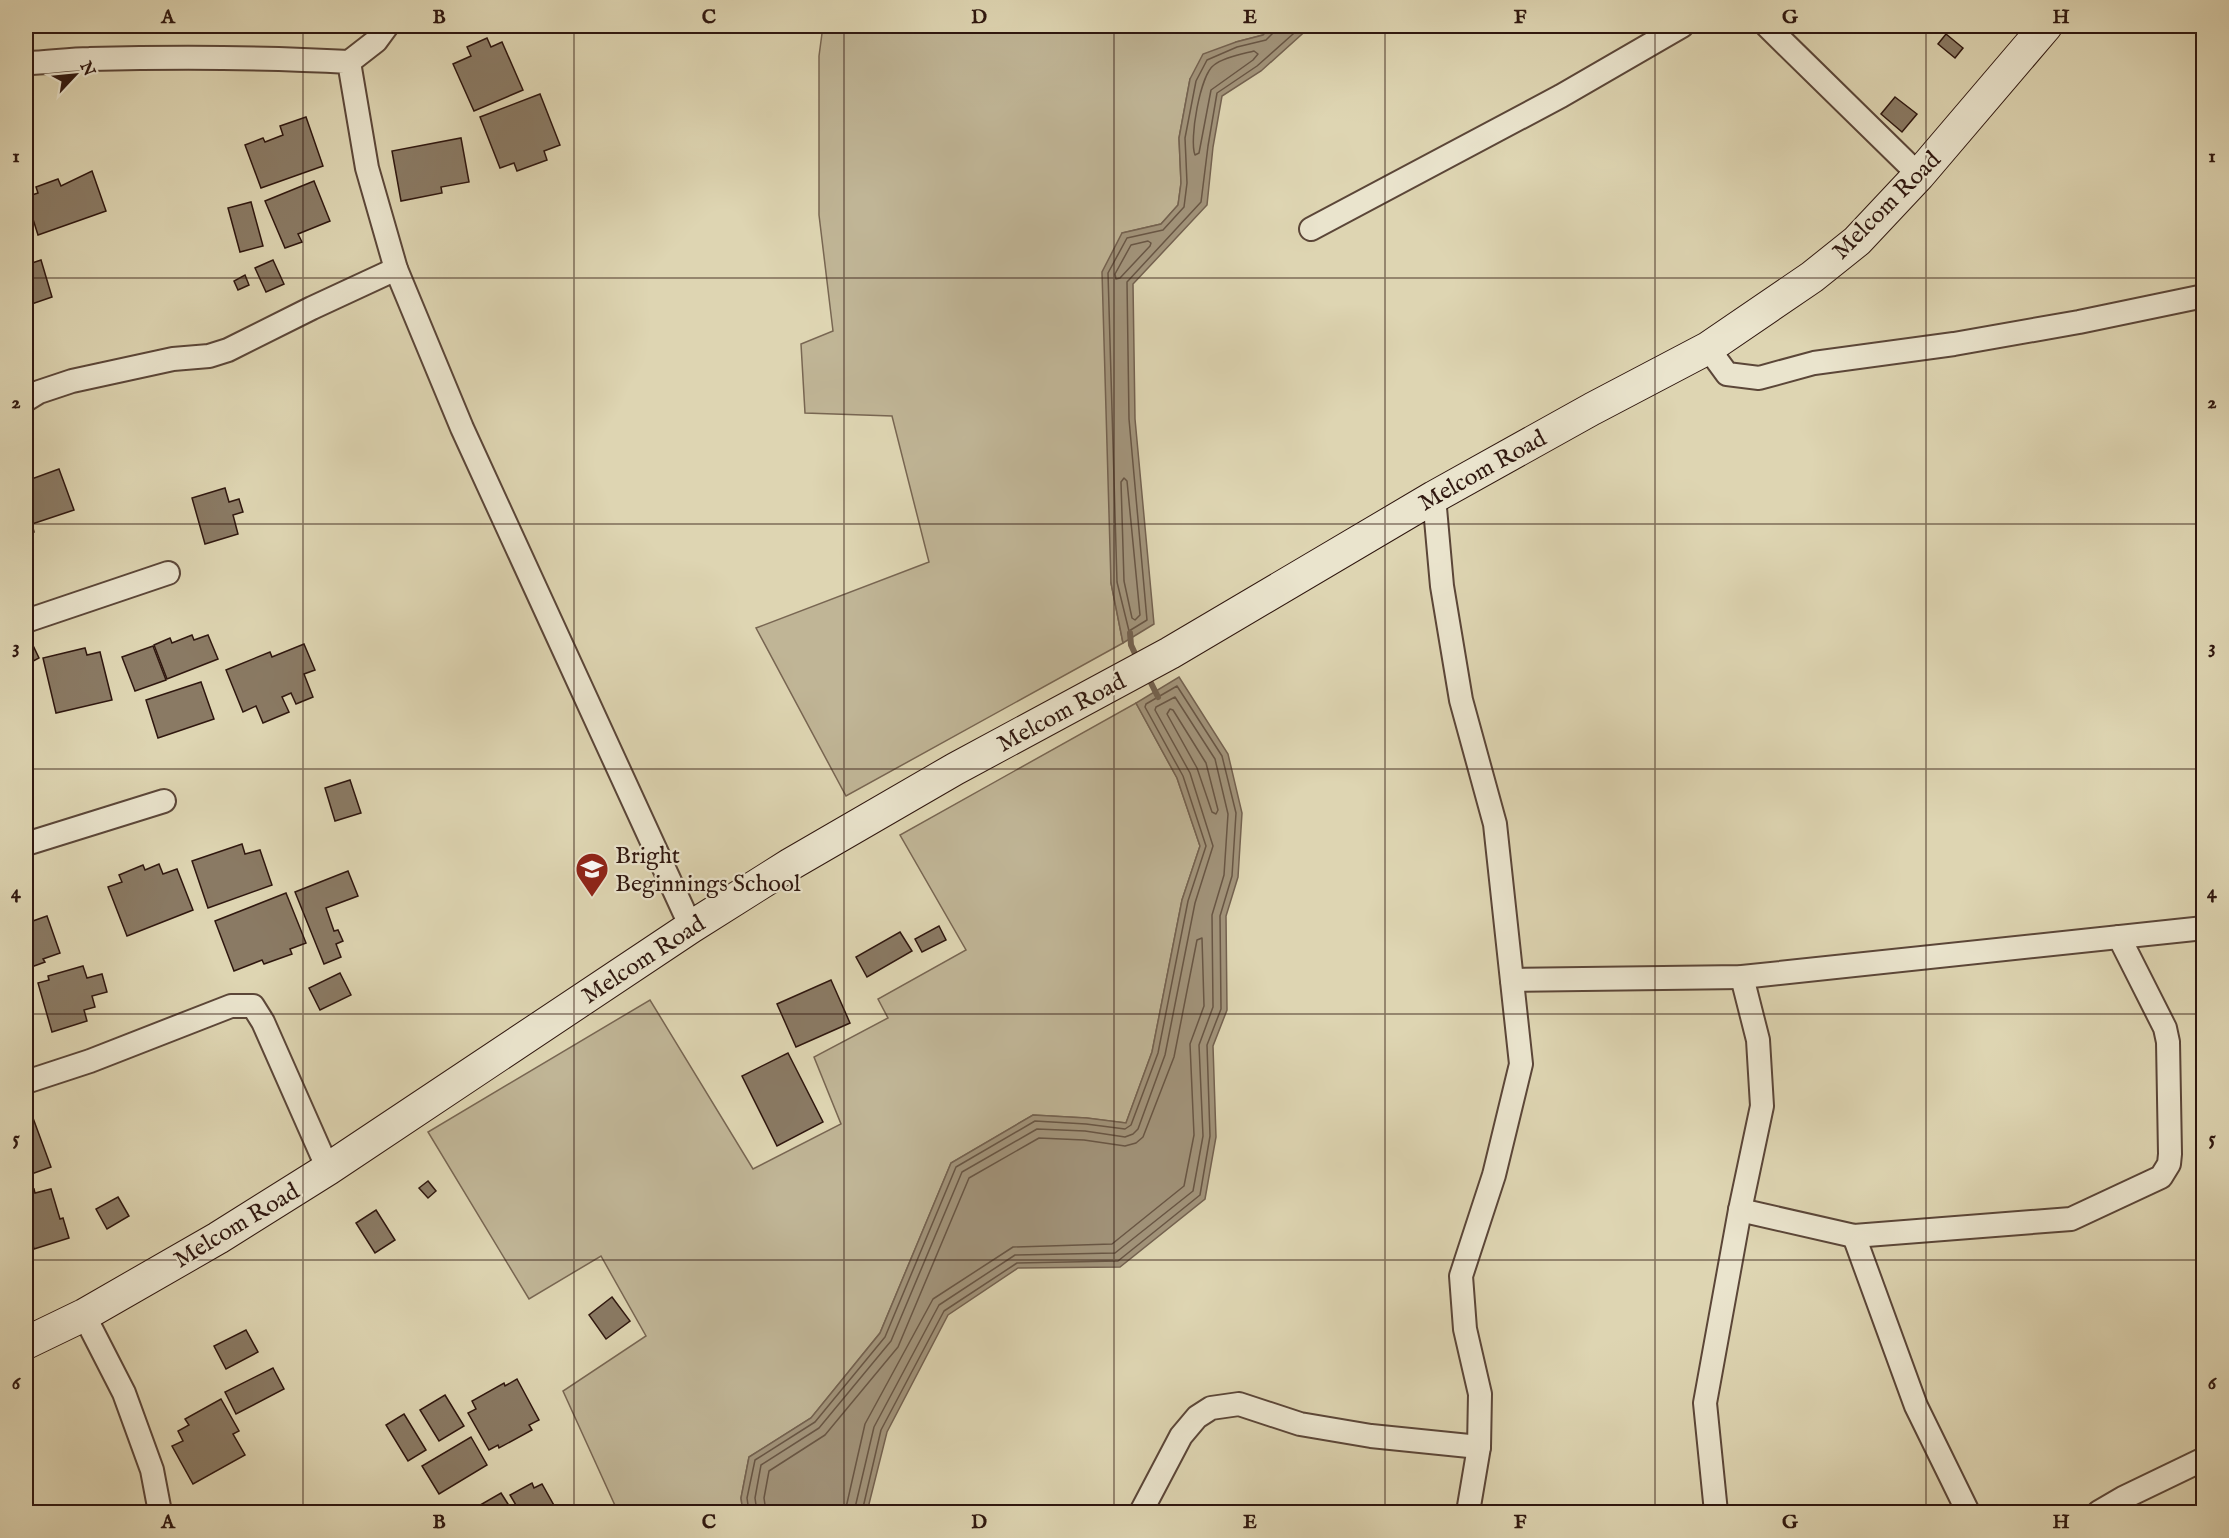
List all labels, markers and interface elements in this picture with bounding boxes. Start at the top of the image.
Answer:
text: A [160,5,176,30]
text: B [432,5,446,30]
text: C [702,5,716,30]
text: D [971,5,987,30]
text: E [1243,5,1257,30]
text: F [1514,5,1527,30]
text: G [1782,5,1799,30]
text: H [2052,5,2070,30]
north arrow [45,45,105,105]
text: N [74,58,99,80]
text: 1 [12,144,20,169]
text: 1 [2208,144,2216,169]
street label: Melcom Road [1826,145,1948,267]
text: 2 [11,390,21,415]
text: 2 [2207,390,2217,415]
street label: Melcom Road [1413,423,1552,519]
text: 3 [12,635,20,660]
text: 3 [2208,635,2216,660]
street label: Melcom Road [992,666,1131,760]
place label: Bright Beginnings School [615,841,801,900]
school or university icon: Bright Beginnings School [574,851,610,898]
text: 4 [11,880,22,905]
text: 4 [2207,880,2218,905]
street label: Melcom Road [576,909,712,1012]
text: 5 [12,1126,20,1151]
text: 5 [2208,1126,2216,1151]
street label: Melcom Road [168,1177,305,1276]
text: 6 [12,1371,22,1396]
text: 6 [2208,1371,2218,1396]
text: A [160,1510,176,1535]
text: B [432,1510,446,1535]
text: C [702,1510,716,1535]
text: D [971,1510,987,1535]
text: E [1243,1510,1257,1535]
text: F [1514,1510,1527,1535]
text: G [1782,1510,1799,1535]
text: H [2052,1510,2070,1535]

